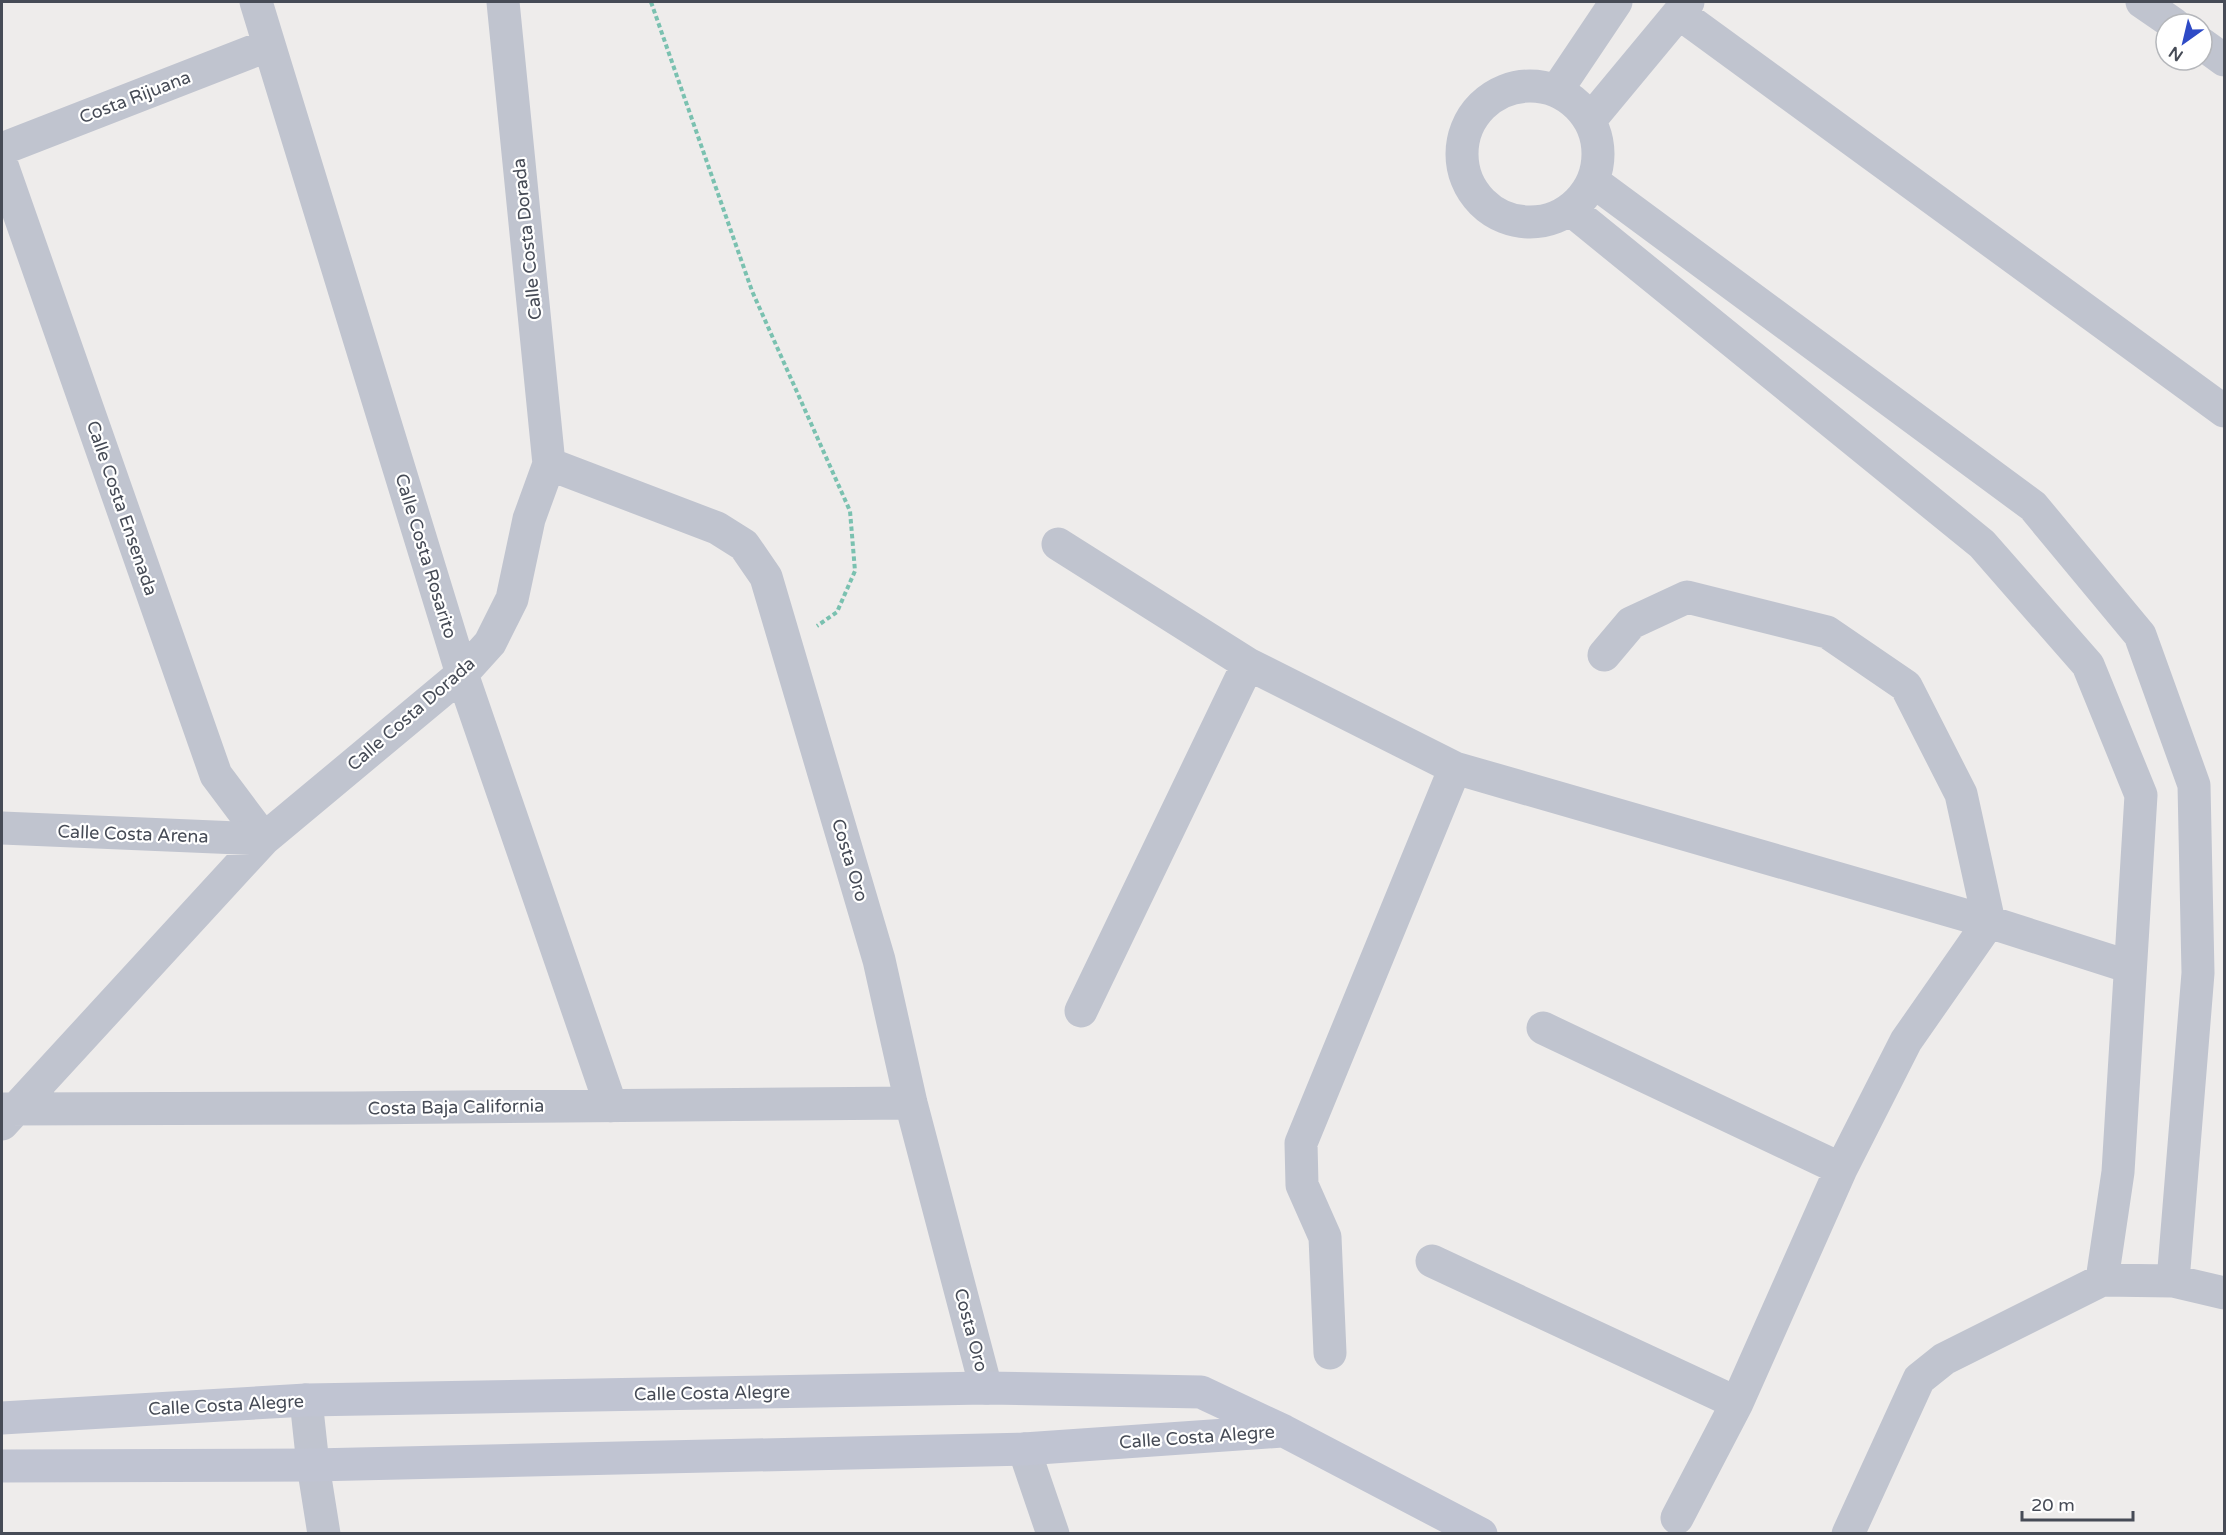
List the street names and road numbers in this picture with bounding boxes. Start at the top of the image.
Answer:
street label: Costa Rijuana [76,66,194,128]
street label: Calle Costa Dorada [508,157,546,321]
street label: Calle Costa Ensenada [82,418,162,598]
street label: Calle Costa Rosarito [390,471,462,641]
street label: Calle Costa Dorada [342,652,480,776]
street label: Costa Oro [827,816,873,904]
street label: Calle Costa Arena [57,820,209,848]
street label: Costa Baja California [367,1094,545,1120]
street label: Costa Oro [949,1286,993,1374]
street label: Calle Costa Alegre [634,1381,790,1405]
street label: Calle Costa Alegre [148,1390,304,1420]
street label: Calle Costa Alegre [1118,1421,1276,1453]

